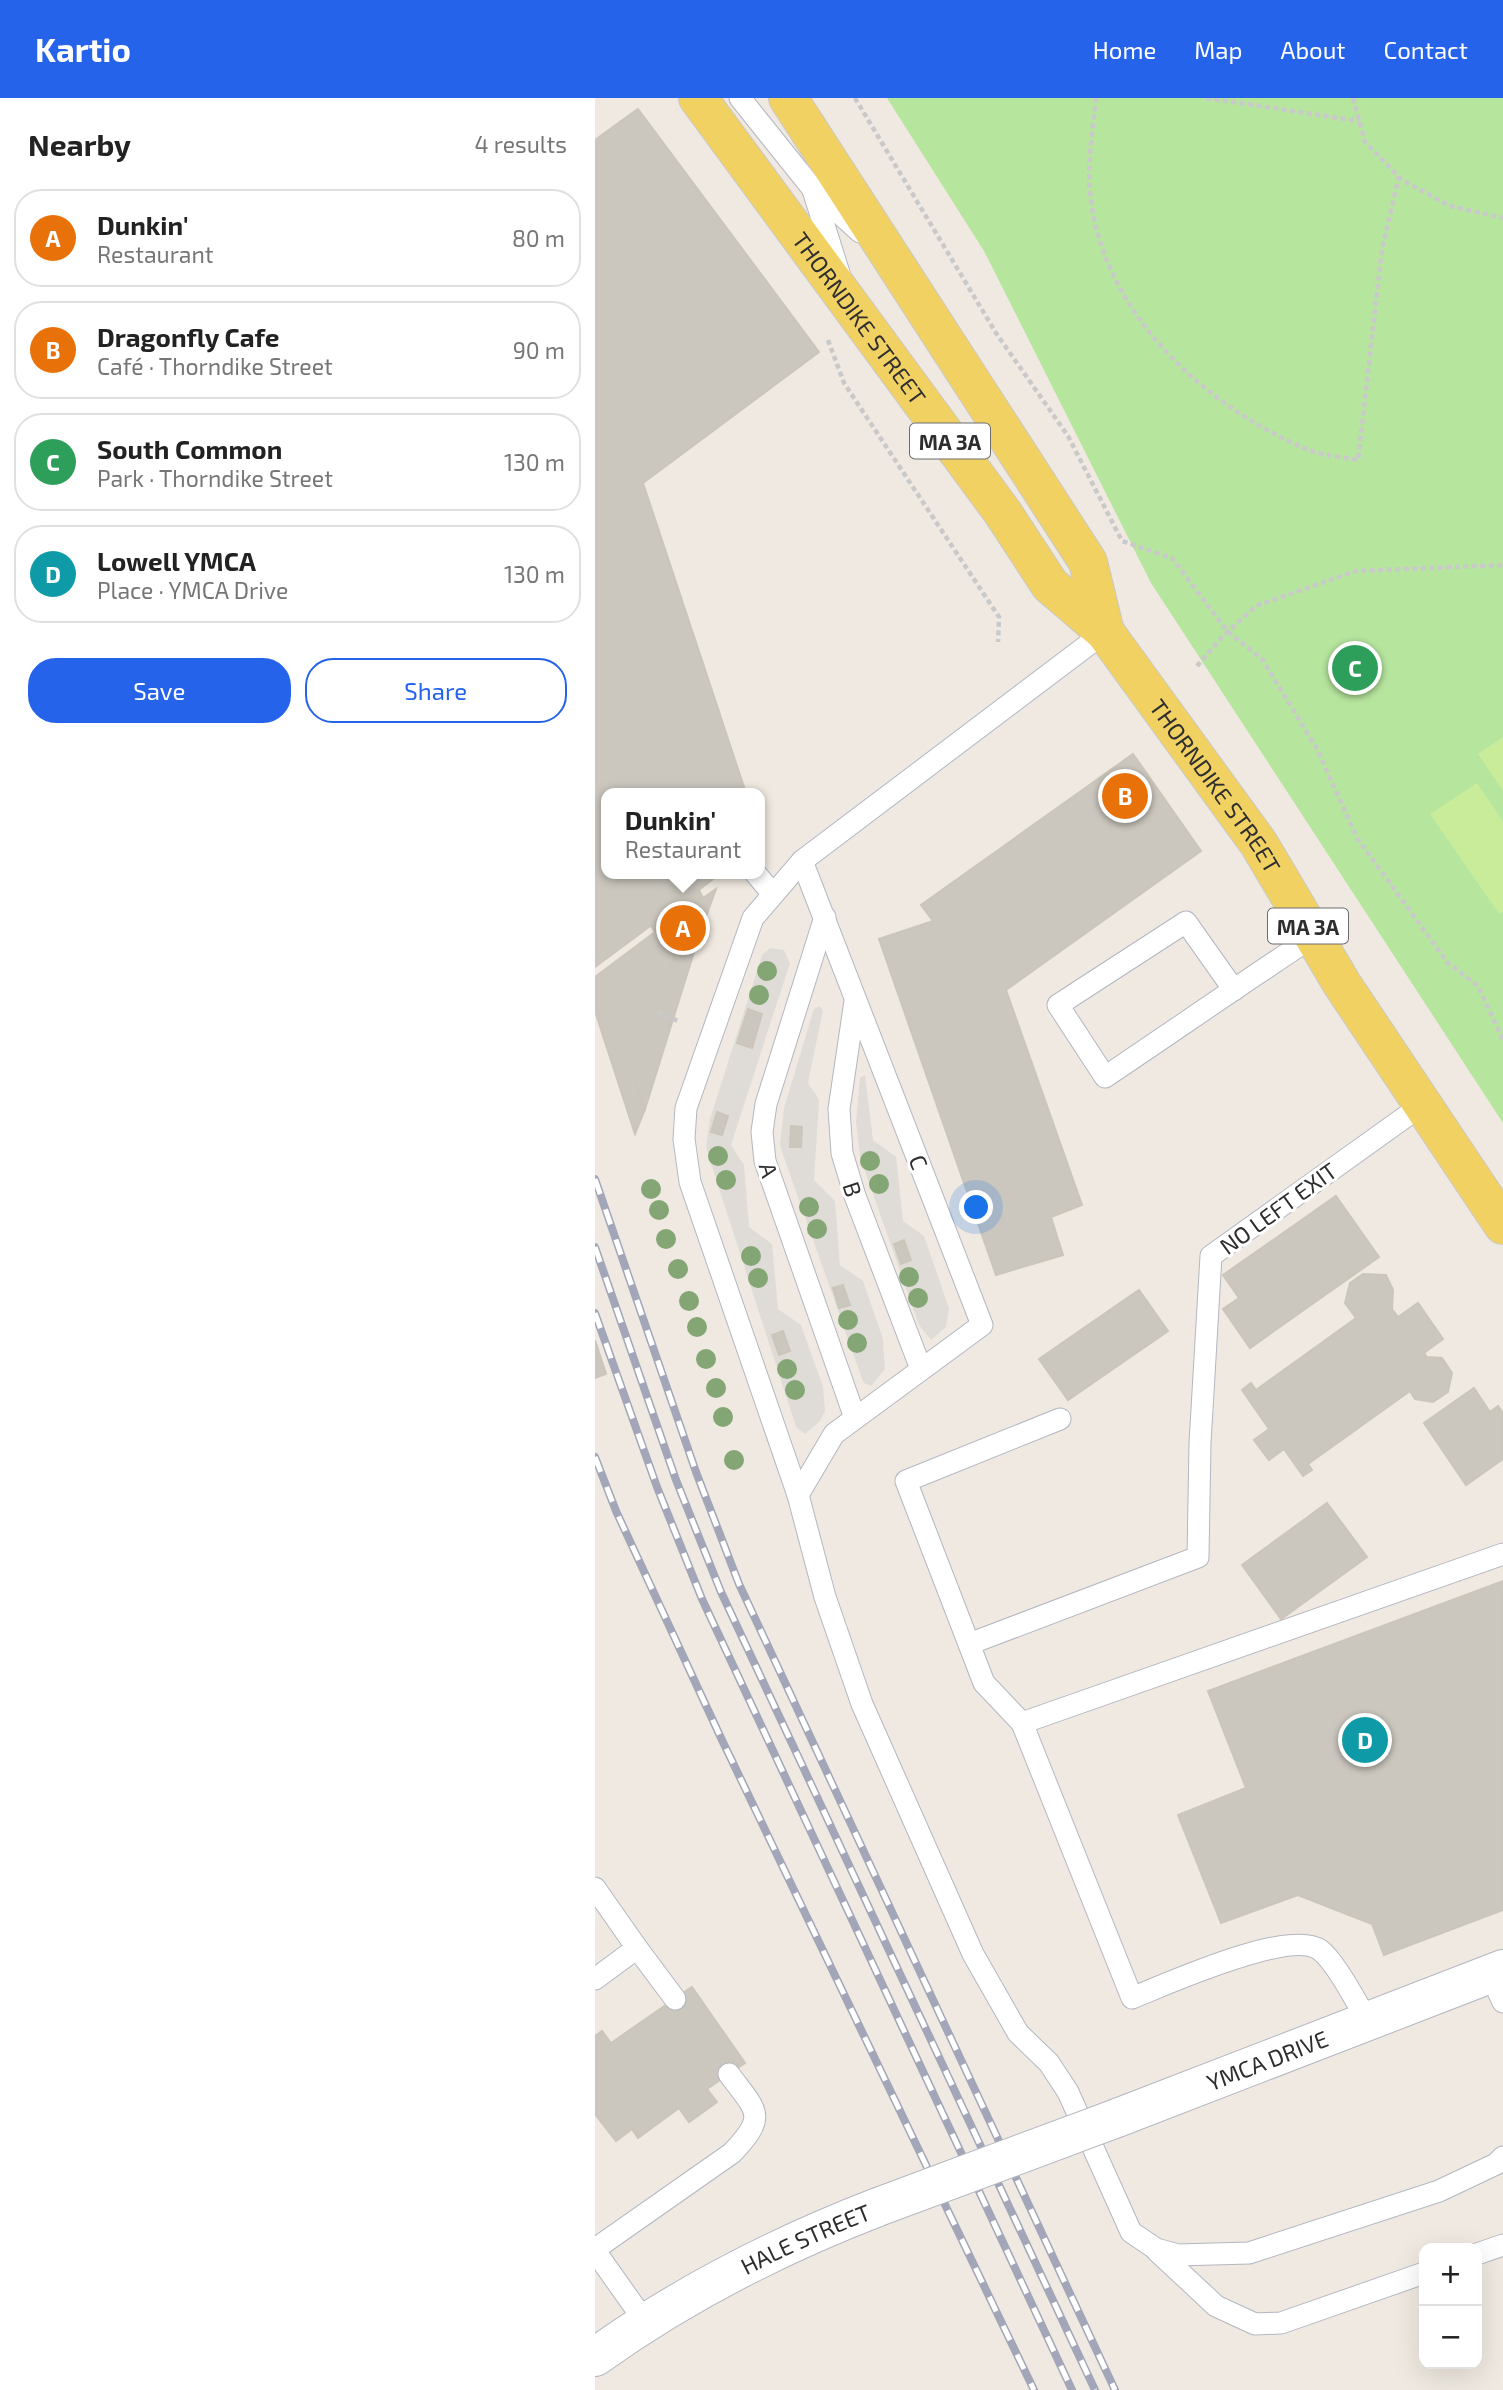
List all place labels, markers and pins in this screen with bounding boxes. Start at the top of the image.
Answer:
pin: C [1332,642,1378,694]
pin: B [1102,770,1148,822]
pin: A [660,902,706,954]
pin: D [1342,1714,1388,1766]

